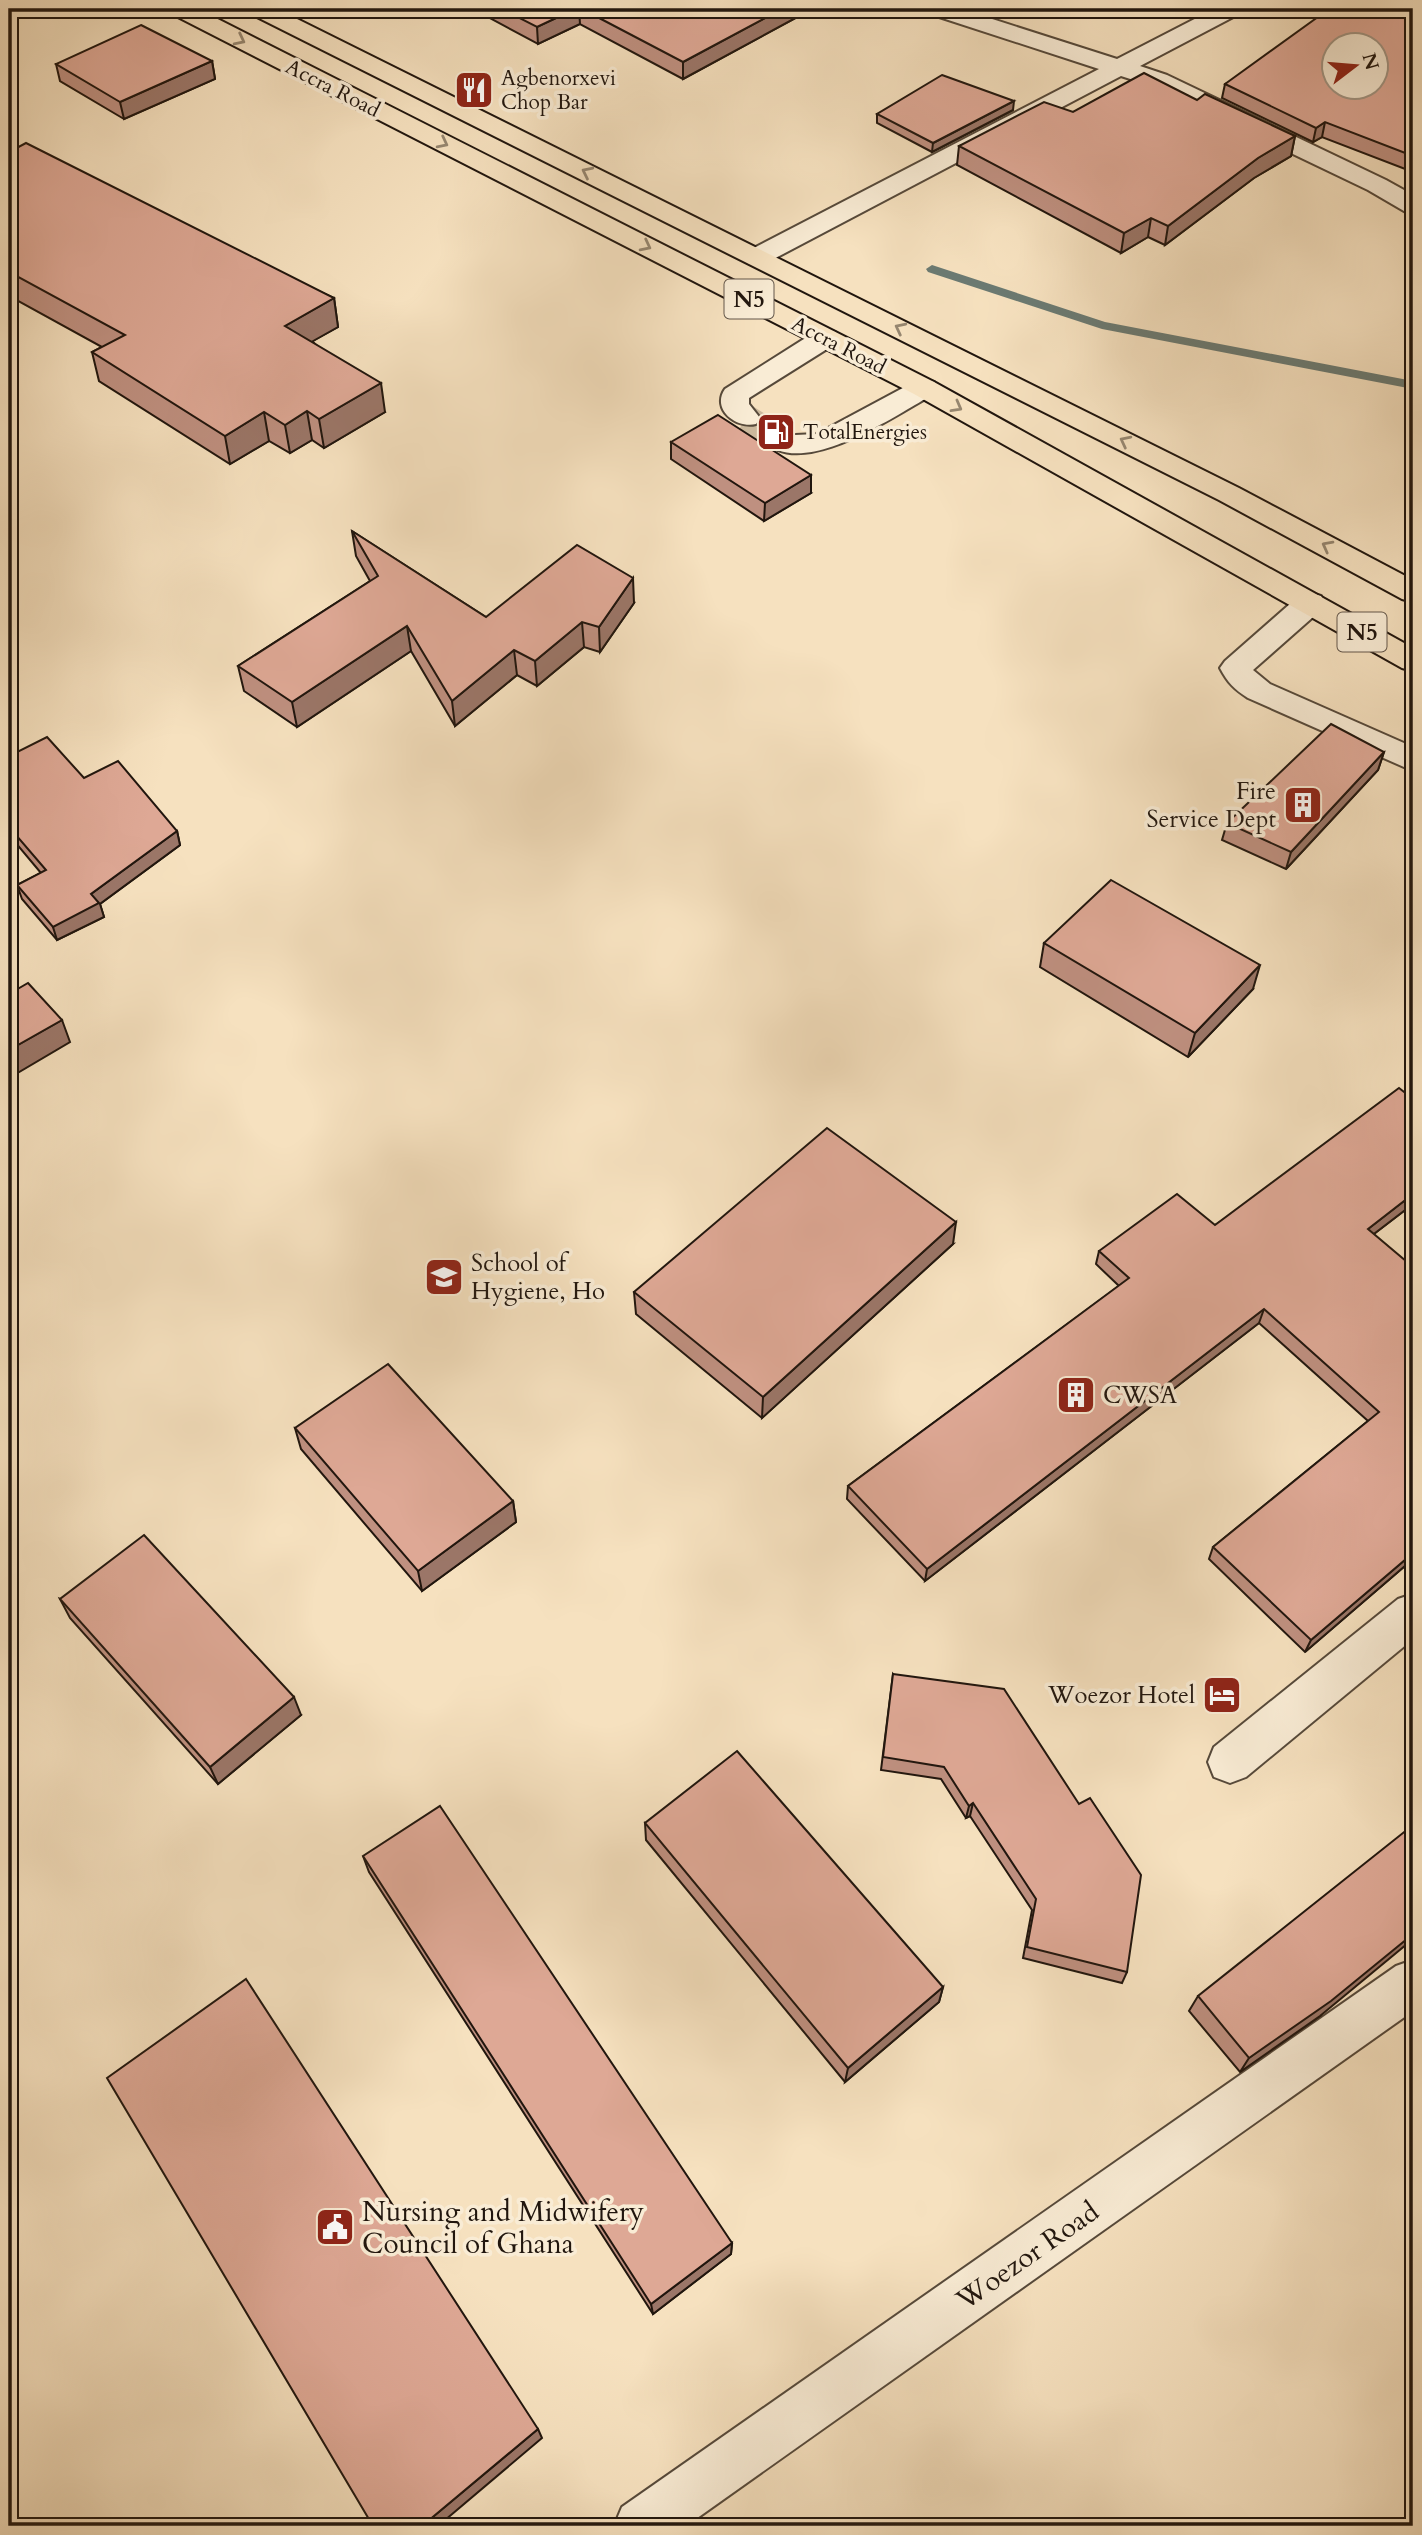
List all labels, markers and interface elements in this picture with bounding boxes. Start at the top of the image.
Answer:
one-way arrow [233,32,245,46]
north arrow [1320,32,1390,102]
text: N [1356,50,1385,74]
street label: Accra Road [280,52,385,125]
place label: Agbenorxevi Chop Bar [501,64,616,117]
restaurant icon: Agbenorxevi Chop Bar [453,69,495,111]
one-way arrow [436,135,448,149]
one-way arrow [582,166,594,180]
one-way arrow [639,238,651,252]
road number: N5 [724,280,774,318]
street label: Accra Road [786,309,891,382]
one-way arrow [895,323,907,337]
one-way arrow [949,399,962,412]
fuel station icon: TotalEnergies [755,411,797,453]
place label: TotalEnergies [803,418,927,447]
one-way arrow [1120,436,1132,450]
one-way arrow [1322,541,1334,554]
road number: N5 [1338,612,1386,652]
place label: Fire Service Dept [1146,775,1276,836]
building icon: Fire Service Dept [1282,784,1324,826]
place label: School of Hygiene, Ho [471,1247,605,1308]
school or university icon: School of Hygiene, Ho [423,1256,465,1298]
building icon: CWSA [1055,1374,1097,1416]
place label: CWSA [1103,1379,1178,1412]
hotel icon: Woezor Hotel [1201,1674,1243,1716]
place label: Woezor Hotel [1047,1679,1195,1712]
place label: Nursing and Midwifery Council of Ghana [362,2193,644,2263]
street label: Woezor Road [948,2193,1106,2319]
public building icon: Nursing and Midwifery Council of Ghana [314,2206,356,2248]

